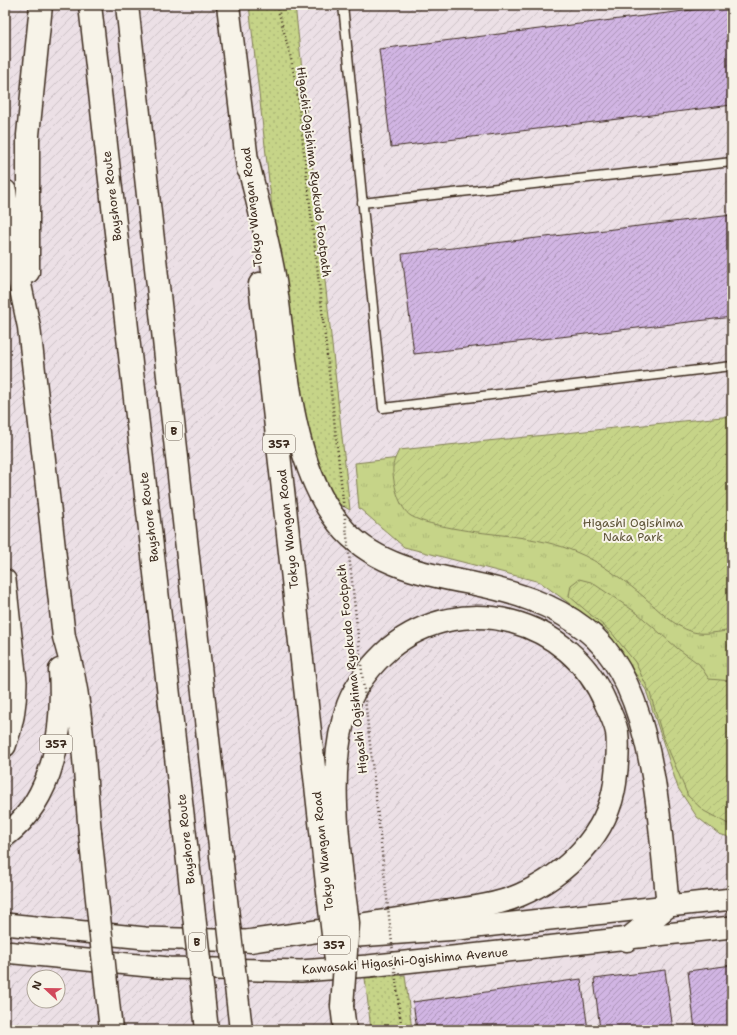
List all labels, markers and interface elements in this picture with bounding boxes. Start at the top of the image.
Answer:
street label: Higashi-Ogishima Ryokudo Footpath [293,66,335,278]
street label: Tokyo Wangan Road [238,146,266,268]
street label: Bayshore Route [99,150,125,242]
road number: B [166,422,182,440]
road number: 357 [263,435,295,453]
street label: Tokyo Wangan Road [274,468,302,590]
street label: Bayshore Route [136,471,162,563]
park label: Higashi Ogishima Naka Park [583,515,684,545]
street label: Higashi Ogishima Ryokudo Footpath [333,563,371,775]
road number: 357 [40,735,72,753]
street label: Tokyo Wangan Road [309,790,337,912]
street label: Bayshore Route [173,793,199,885]
road number: B [189,933,205,951]
road number: 357 [318,936,350,954]
street label: Kawasaki Higashi-Ogishima Avenue [301,944,509,978]
north arrow [26,969,66,1009]
text: N [29,978,46,992]

